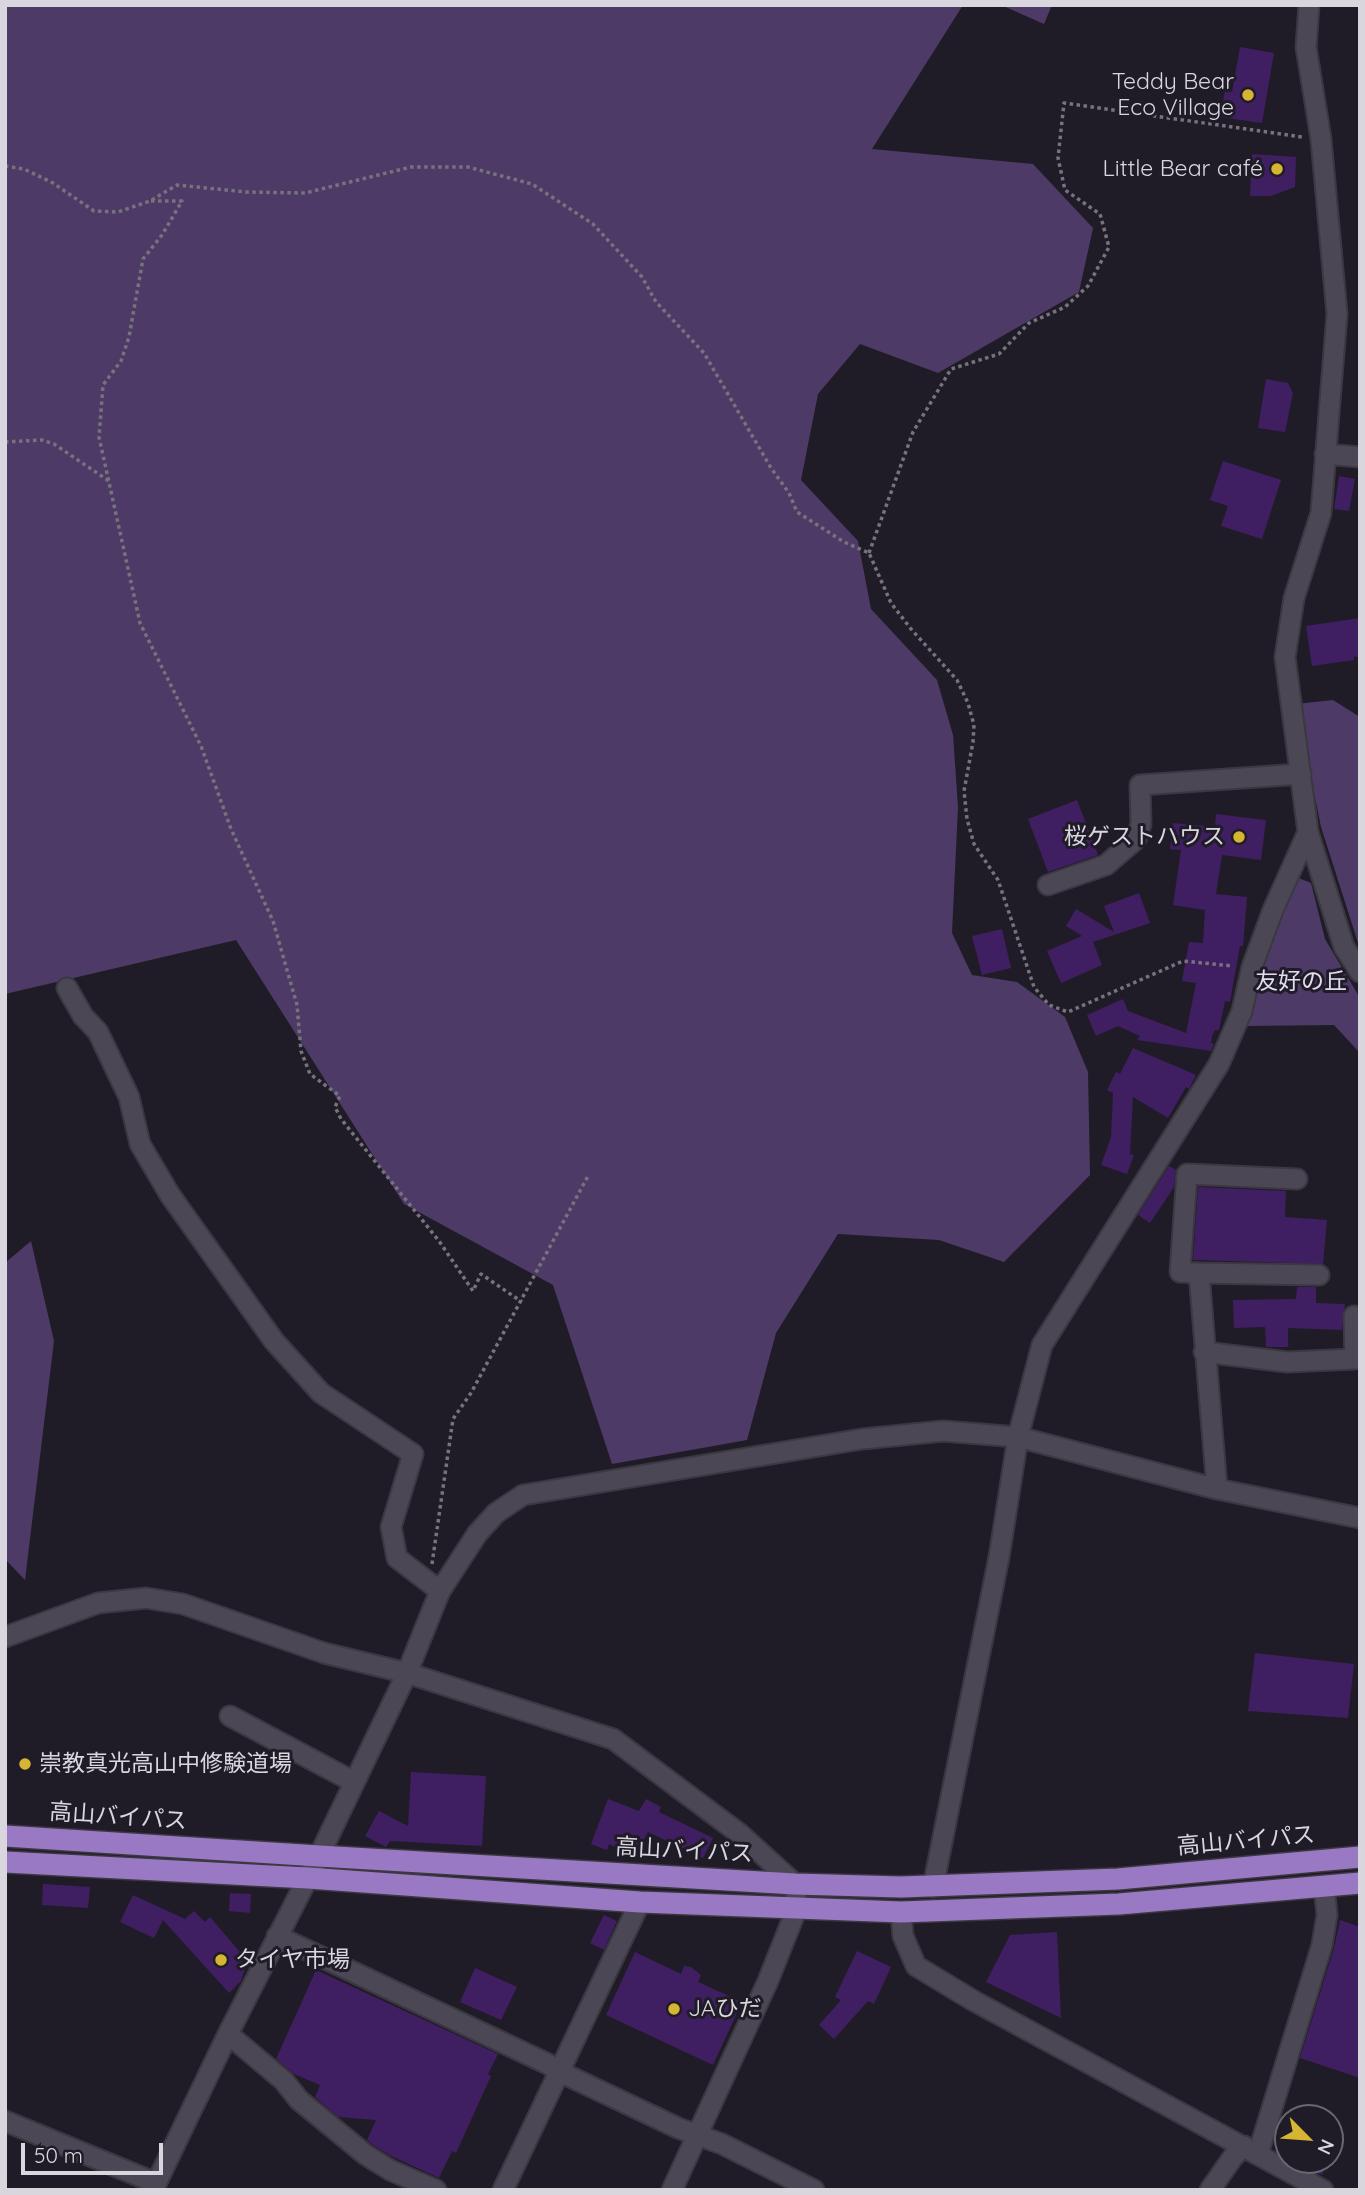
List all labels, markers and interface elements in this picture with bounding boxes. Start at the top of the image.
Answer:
place label: Teddy Bear Eco Village [1112,68,1234,122]
marker: Teddy Bear Eco Village [1240,87,1256,103]
place label: Little Bear café [1103,155,1263,183]
marker: Little Bear café [1269,161,1285,177]
place label: 桜ゲストハウス [1064,823,1225,851]
marker: 桜ゲストハウス [1231,829,1247,845]
park label: 友好の丘 [1255,968,1347,996]
place label: 崇教真光高山中修験道場 [39,1750,292,1778]
marker: 崇教真光高山中修験道場 [17,1756,33,1772]
street label: 高山バイパス [48,1798,188,1836]
street label: 高山バイパス [1176,1821,1316,1861]
street label: 高山バイパス [614,1834,754,1868]
place label: タイヤ市場 [235,1946,350,1974]
marker: タイヤ市場 [213,1952,229,1968]
place label: JAひだ [688,1995,762,2023]
marker: JAひだ [666,2001,682,2017]
north arrow [1274,2104,1344,2174]
scale bar [24,2128,166,2172]
text: N [1312,2136,1340,2158]
text: 50 m [34,2142,83,2168]

